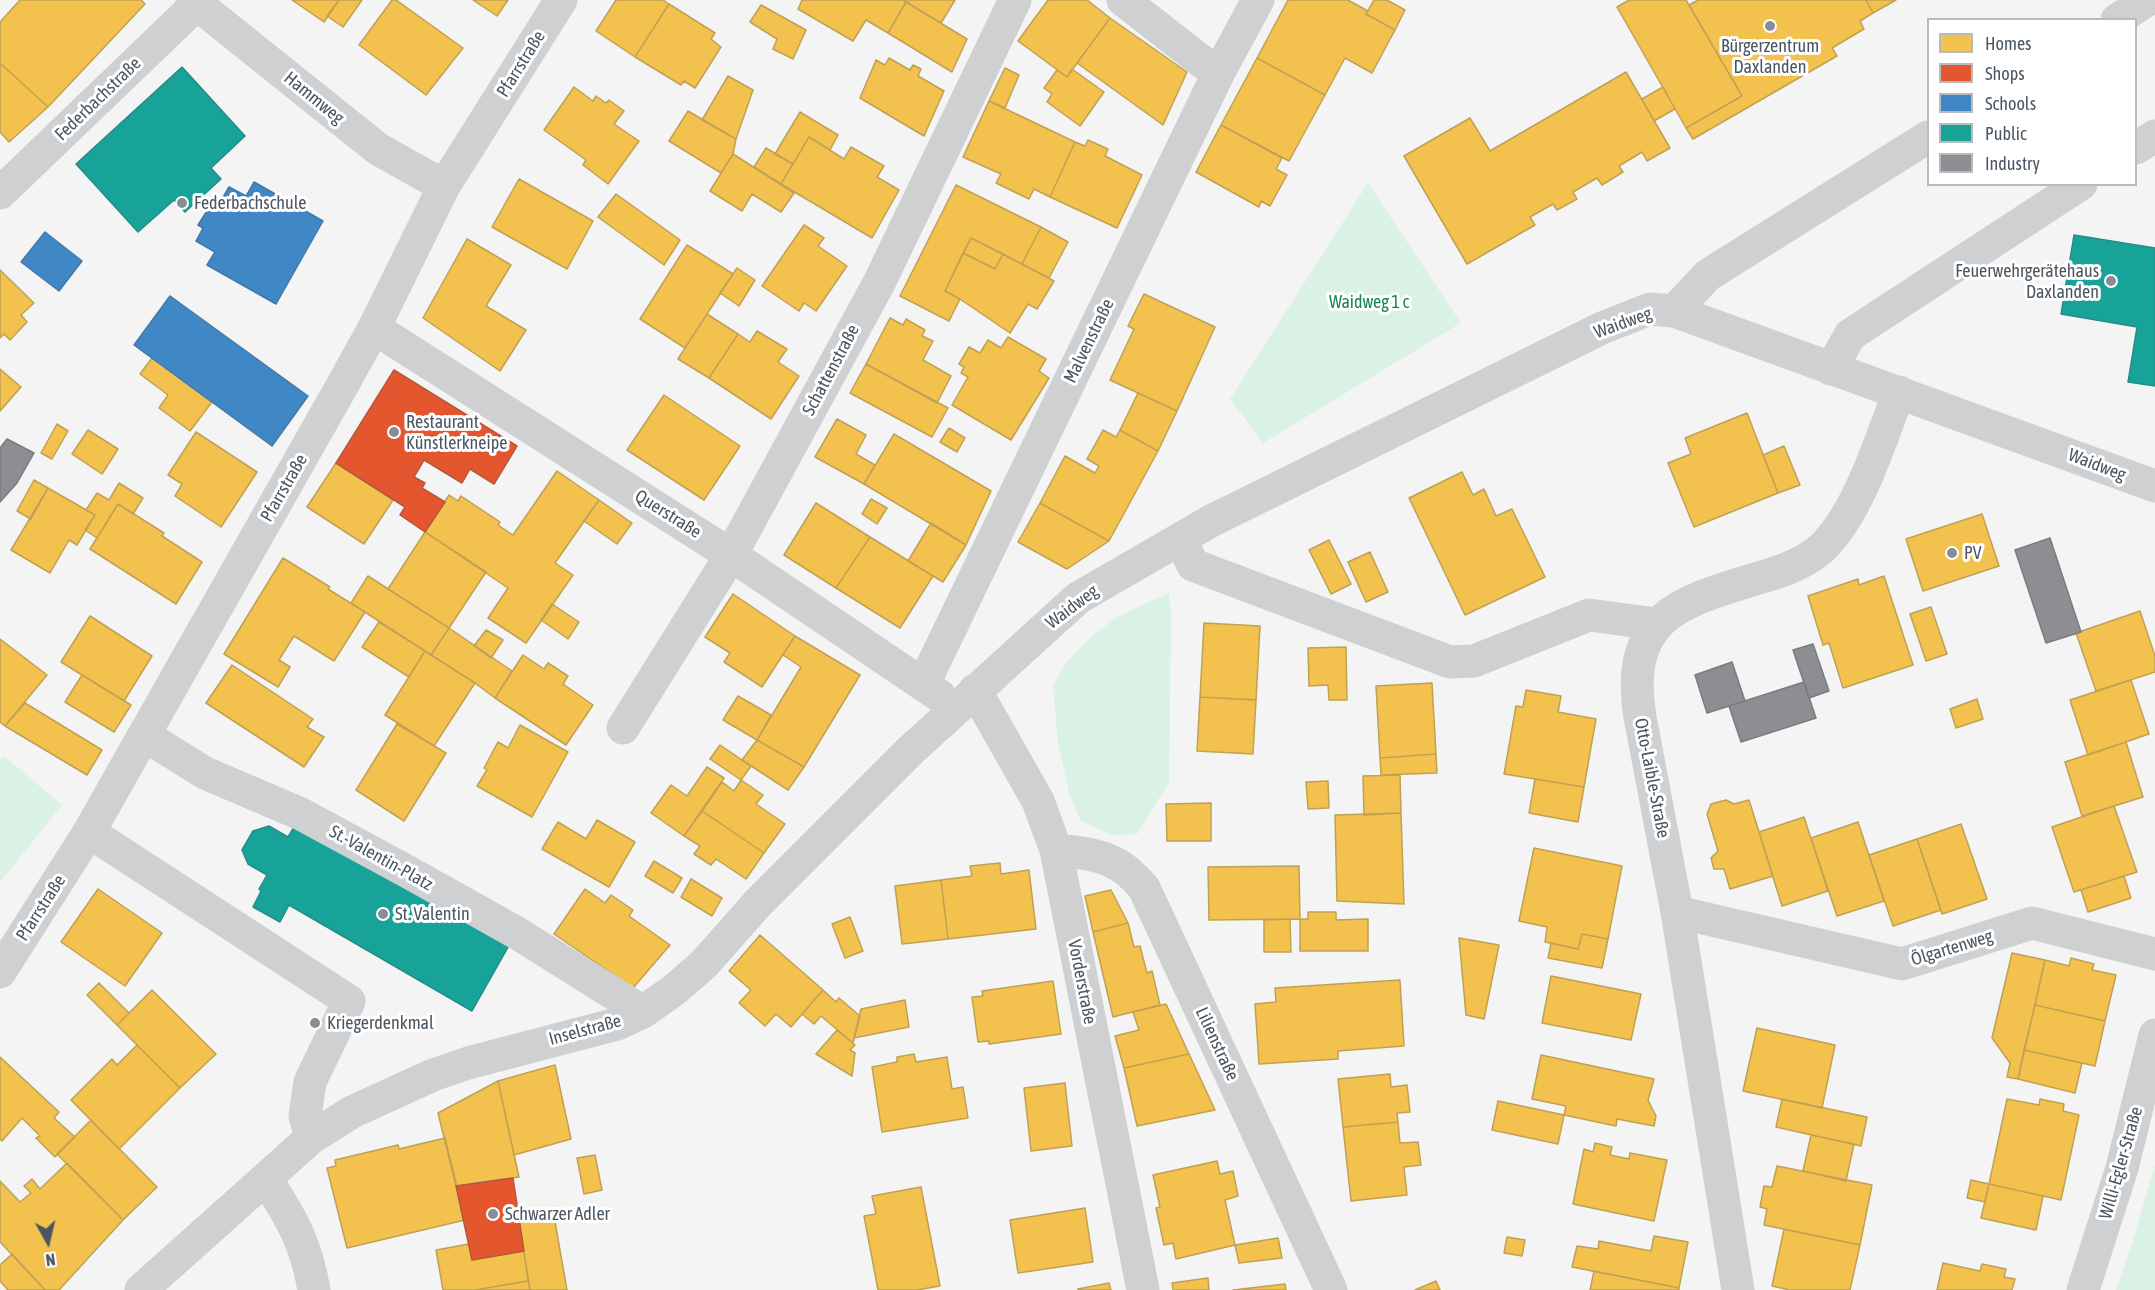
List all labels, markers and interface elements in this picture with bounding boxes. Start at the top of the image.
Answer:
legend [1927,18,2137,186]
marker: Bürgerzentrum Daxlanden [1763,19,1777,33]
street label: Pfarrstraße [492,27,550,101]
text: Homes [1985,33,2031,54]
place label: Bürgerzentrum Daxlanden [1721,35,1819,78]
street label: Federbachstraße [51,53,145,145]
text: Shops [1985,63,2025,84]
street label: Hammweg [280,67,348,129]
text: Schools [1985,93,2036,114]
text: Public [1985,123,2027,144]
text: Industry [1985,153,2040,174]
place label: Federbachschule [194,192,306,214]
marker: Federbachschule [175,196,189,210]
place label: Feuerwehrgerätehaus Daxlanden [1955,260,2099,302]
marker: Feuerwehrgerätehaus Daxlanden [2104,274,2118,288]
park label: Waidweg 1 c [1329,291,1409,313]
street label: Malvenstraße [1059,296,1119,386]
street label: Waidweg [1591,303,1655,343]
street label: Schattenstraße [798,321,864,419]
place label: Restaurant Künstlerkneipe [406,411,507,454]
marker: Restaurant Künstlerkneipe [387,425,401,439]
street label: Waidweg [2065,444,2129,486]
street label: Pfarrstraße [256,450,312,526]
street label: Querstraße [631,485,705,543]
place label: PV [1964,542,1982,564]
marker: PV [1945,546,1959,560]
street label: Waidweg [1042,580,1102,634]
street label: Otto-Laible-Straße [1630,716,1674,840]
street label: St.-Valentin-Platz [326,821,436,895]
street label: Pfarrstraße [12,871,70,945]
place label: St. Valentin [395,903,470,925]
marker: St. Valentin [376,907,390,921]
street label: Ölgartenweg [1909,925,1995,971]
street label: Vorderstraße [1063,938,1101,1026]
street label: Lilienstraße [1191,1004,1243,1084]
street label: Inselstraße [546,1010,624,1050]
place label: Kriegerdenkmal [327,1012,434,1034]
marker: Kriegerdenkmal [308,1016,322,1030]
street label: Willi-Egler-Straße [2095,1104,2147,1222]
place label: Schwarzer Adler [505,1203,610,1225]
marker: Schwarzer Adler [486,1207,500,1221]
north arrow [18,1212,78,1272]
text: N [45,1250,56,1269]

